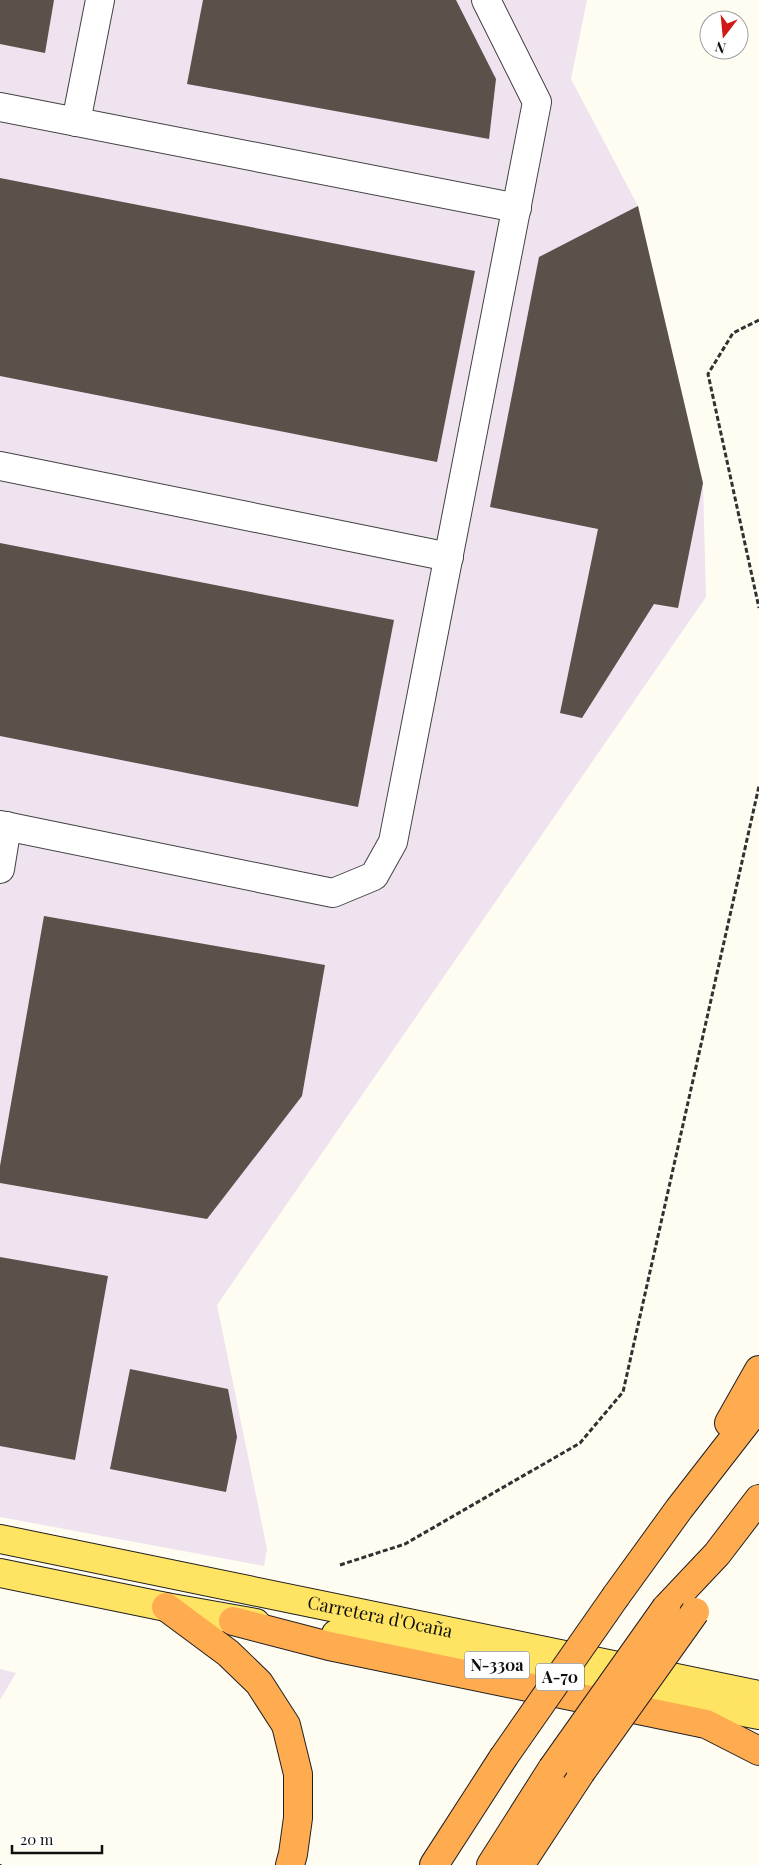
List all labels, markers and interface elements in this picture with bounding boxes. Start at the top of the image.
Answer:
north arrow [699,10,749,60]
text: N [713,37,728,59]
street label: Carretera d'Ocaña [306,1590,455,1643]
road number: N-330a [464,1652,530,1678]
road number: A-70 [536,1664,584,1690]
scale bar [12,1822,102,1854]
text: 20 m [20,1829,54,1849]

